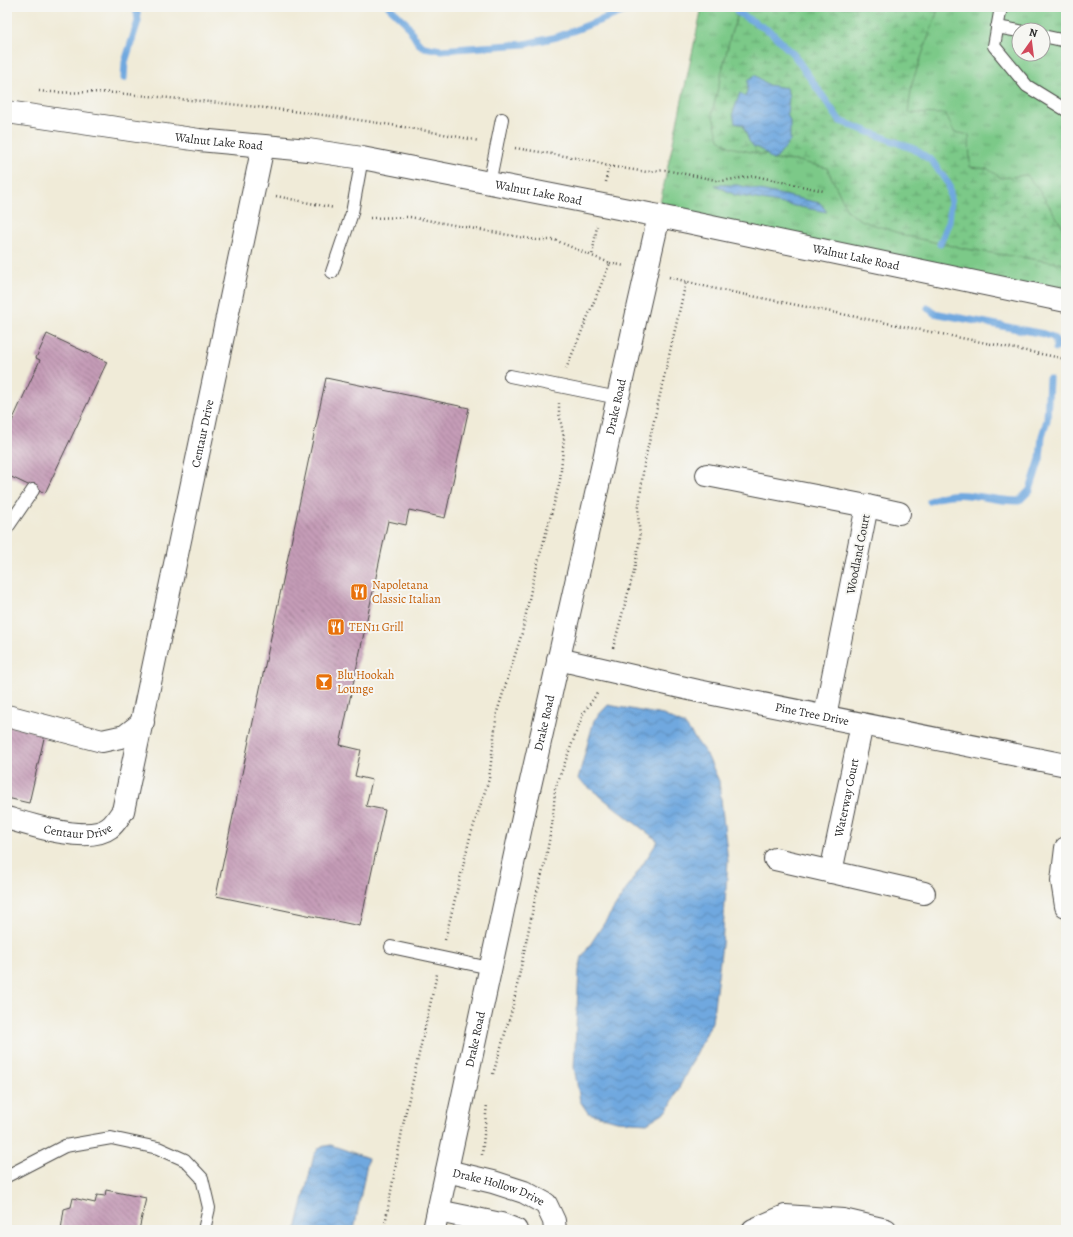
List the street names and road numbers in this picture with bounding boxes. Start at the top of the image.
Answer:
street label: Walnut Lake Road [173,128,264,154]
street label: Walnut Lake Road [493,176,584,209]
street label: Walnut Lake Road [810,240,902,274]
street label: Drake Road [602,377,630,436]
street label: Centaur Drive [188,398,217,469]
street label: Woodland Court [842,513,874,596]
street label: Drake Road [530,693,558,752]
street label: Pine Tree Drive [774,699,850,729]
street label: Waterway Court [830,757,863,839]
street label: Centaur Drive [42,820,116,842]
street label: Drake Road [461,1009,489,1069]
street label: Drake Hollow Drive [451,1165,547,1210]

